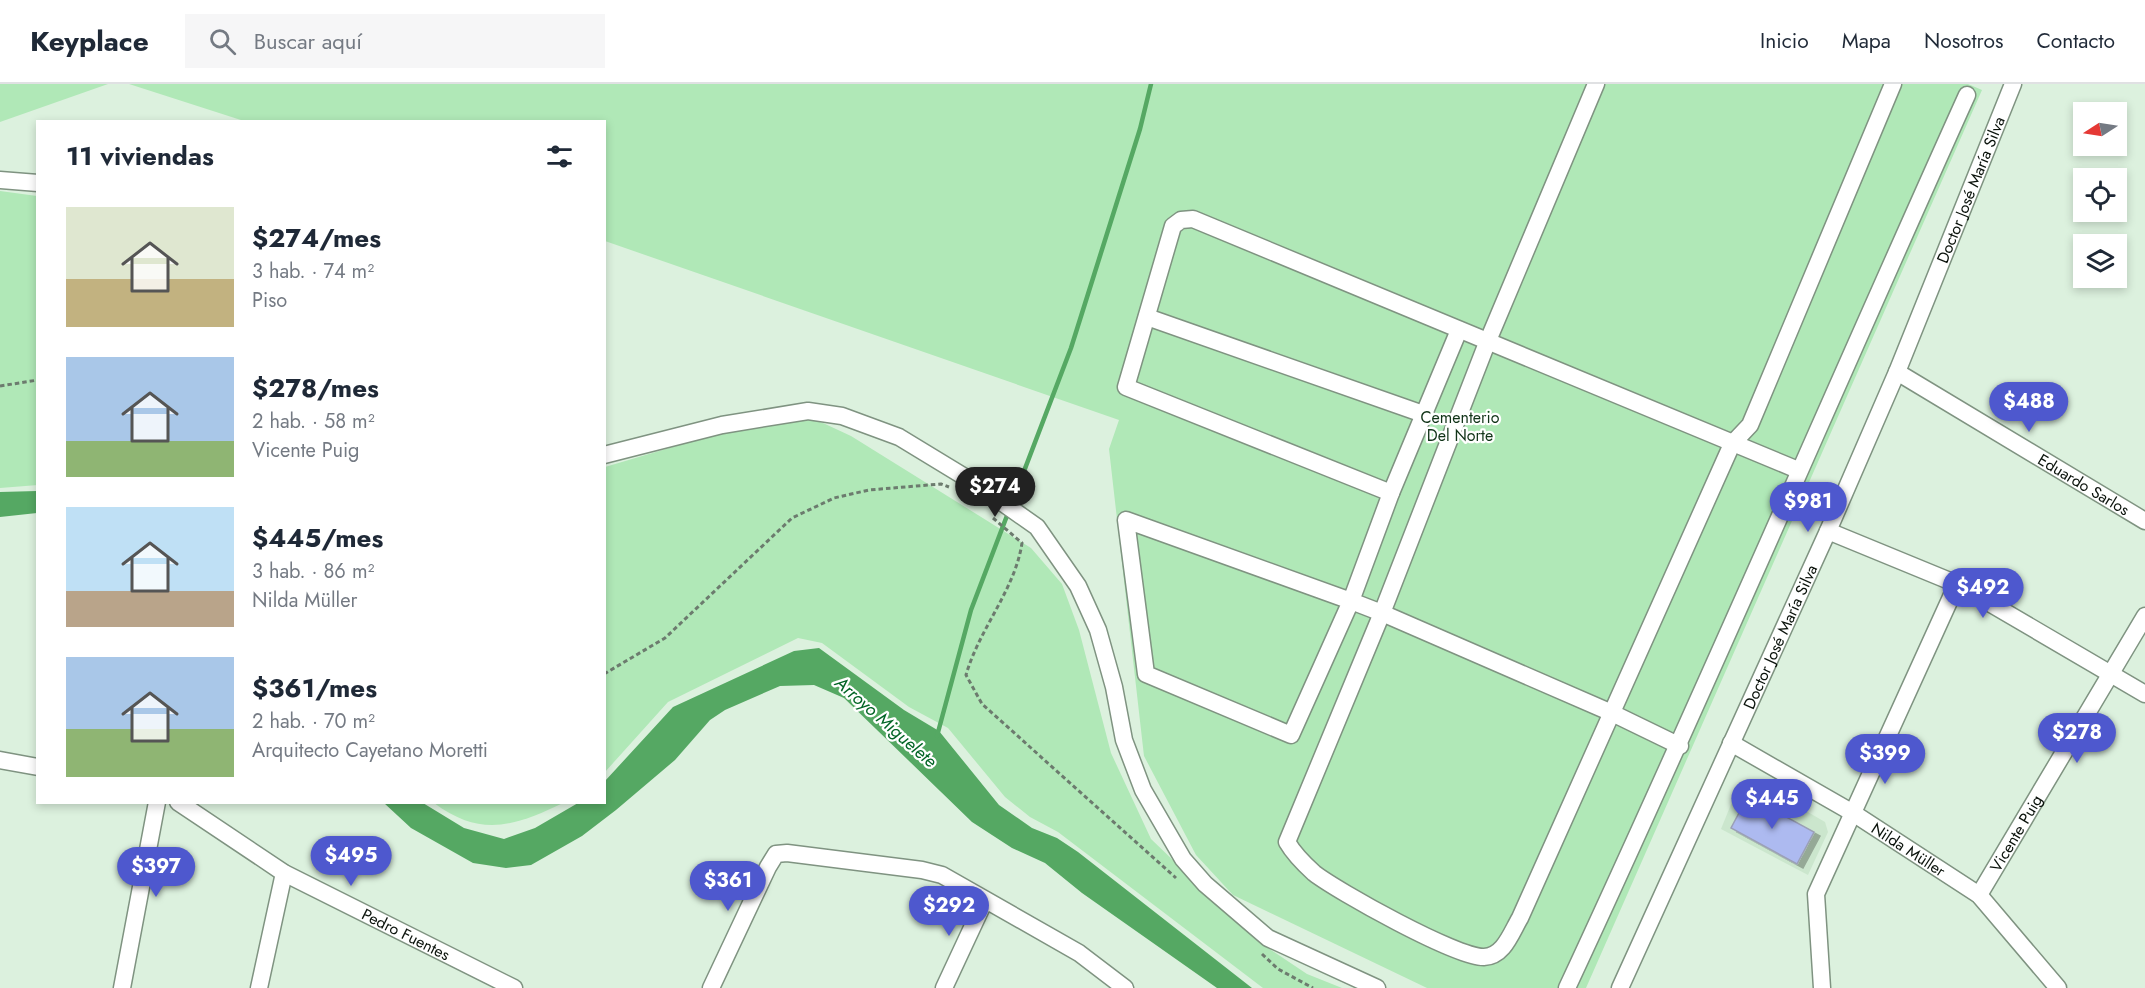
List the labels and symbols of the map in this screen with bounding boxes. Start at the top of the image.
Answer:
north arrow [2073,102,2127,156]
street label: Doctor José María Silva [1931,113,2011,267]
pin: $488 [1993,382,2065,433]
park label: Cementerio Del Norte [1421,406,1500,447]
street label: Eduardo Sarlos [2033,448,2134,521]
pin: $274 [959,467,1031,518]
pin: $981 [1772,482,1844,533]
street label: Doctor José María Silva [1737,561,1823,713]
pin: $492 [1947,568,2019,619]
water label: Arroyo Miguelete [828,670,943,774]
pin: $278 [2041,713,2113,764]
pin: $399 [1849,734,1921,785]
pin: $445 [1736,779,1808,830]
street label: Vicente Puig [1984,790,2048,876]
street label: Nilda Müller [1867,817,1950,883]
pin: $495 [315,836,387,887]
pin: $397 [120,847,192,898]
pin: $361 [692,861,764,912]
pin: $292 [913,886,985,937]
street label: Pedro Fuentes [358,903,454,966]

